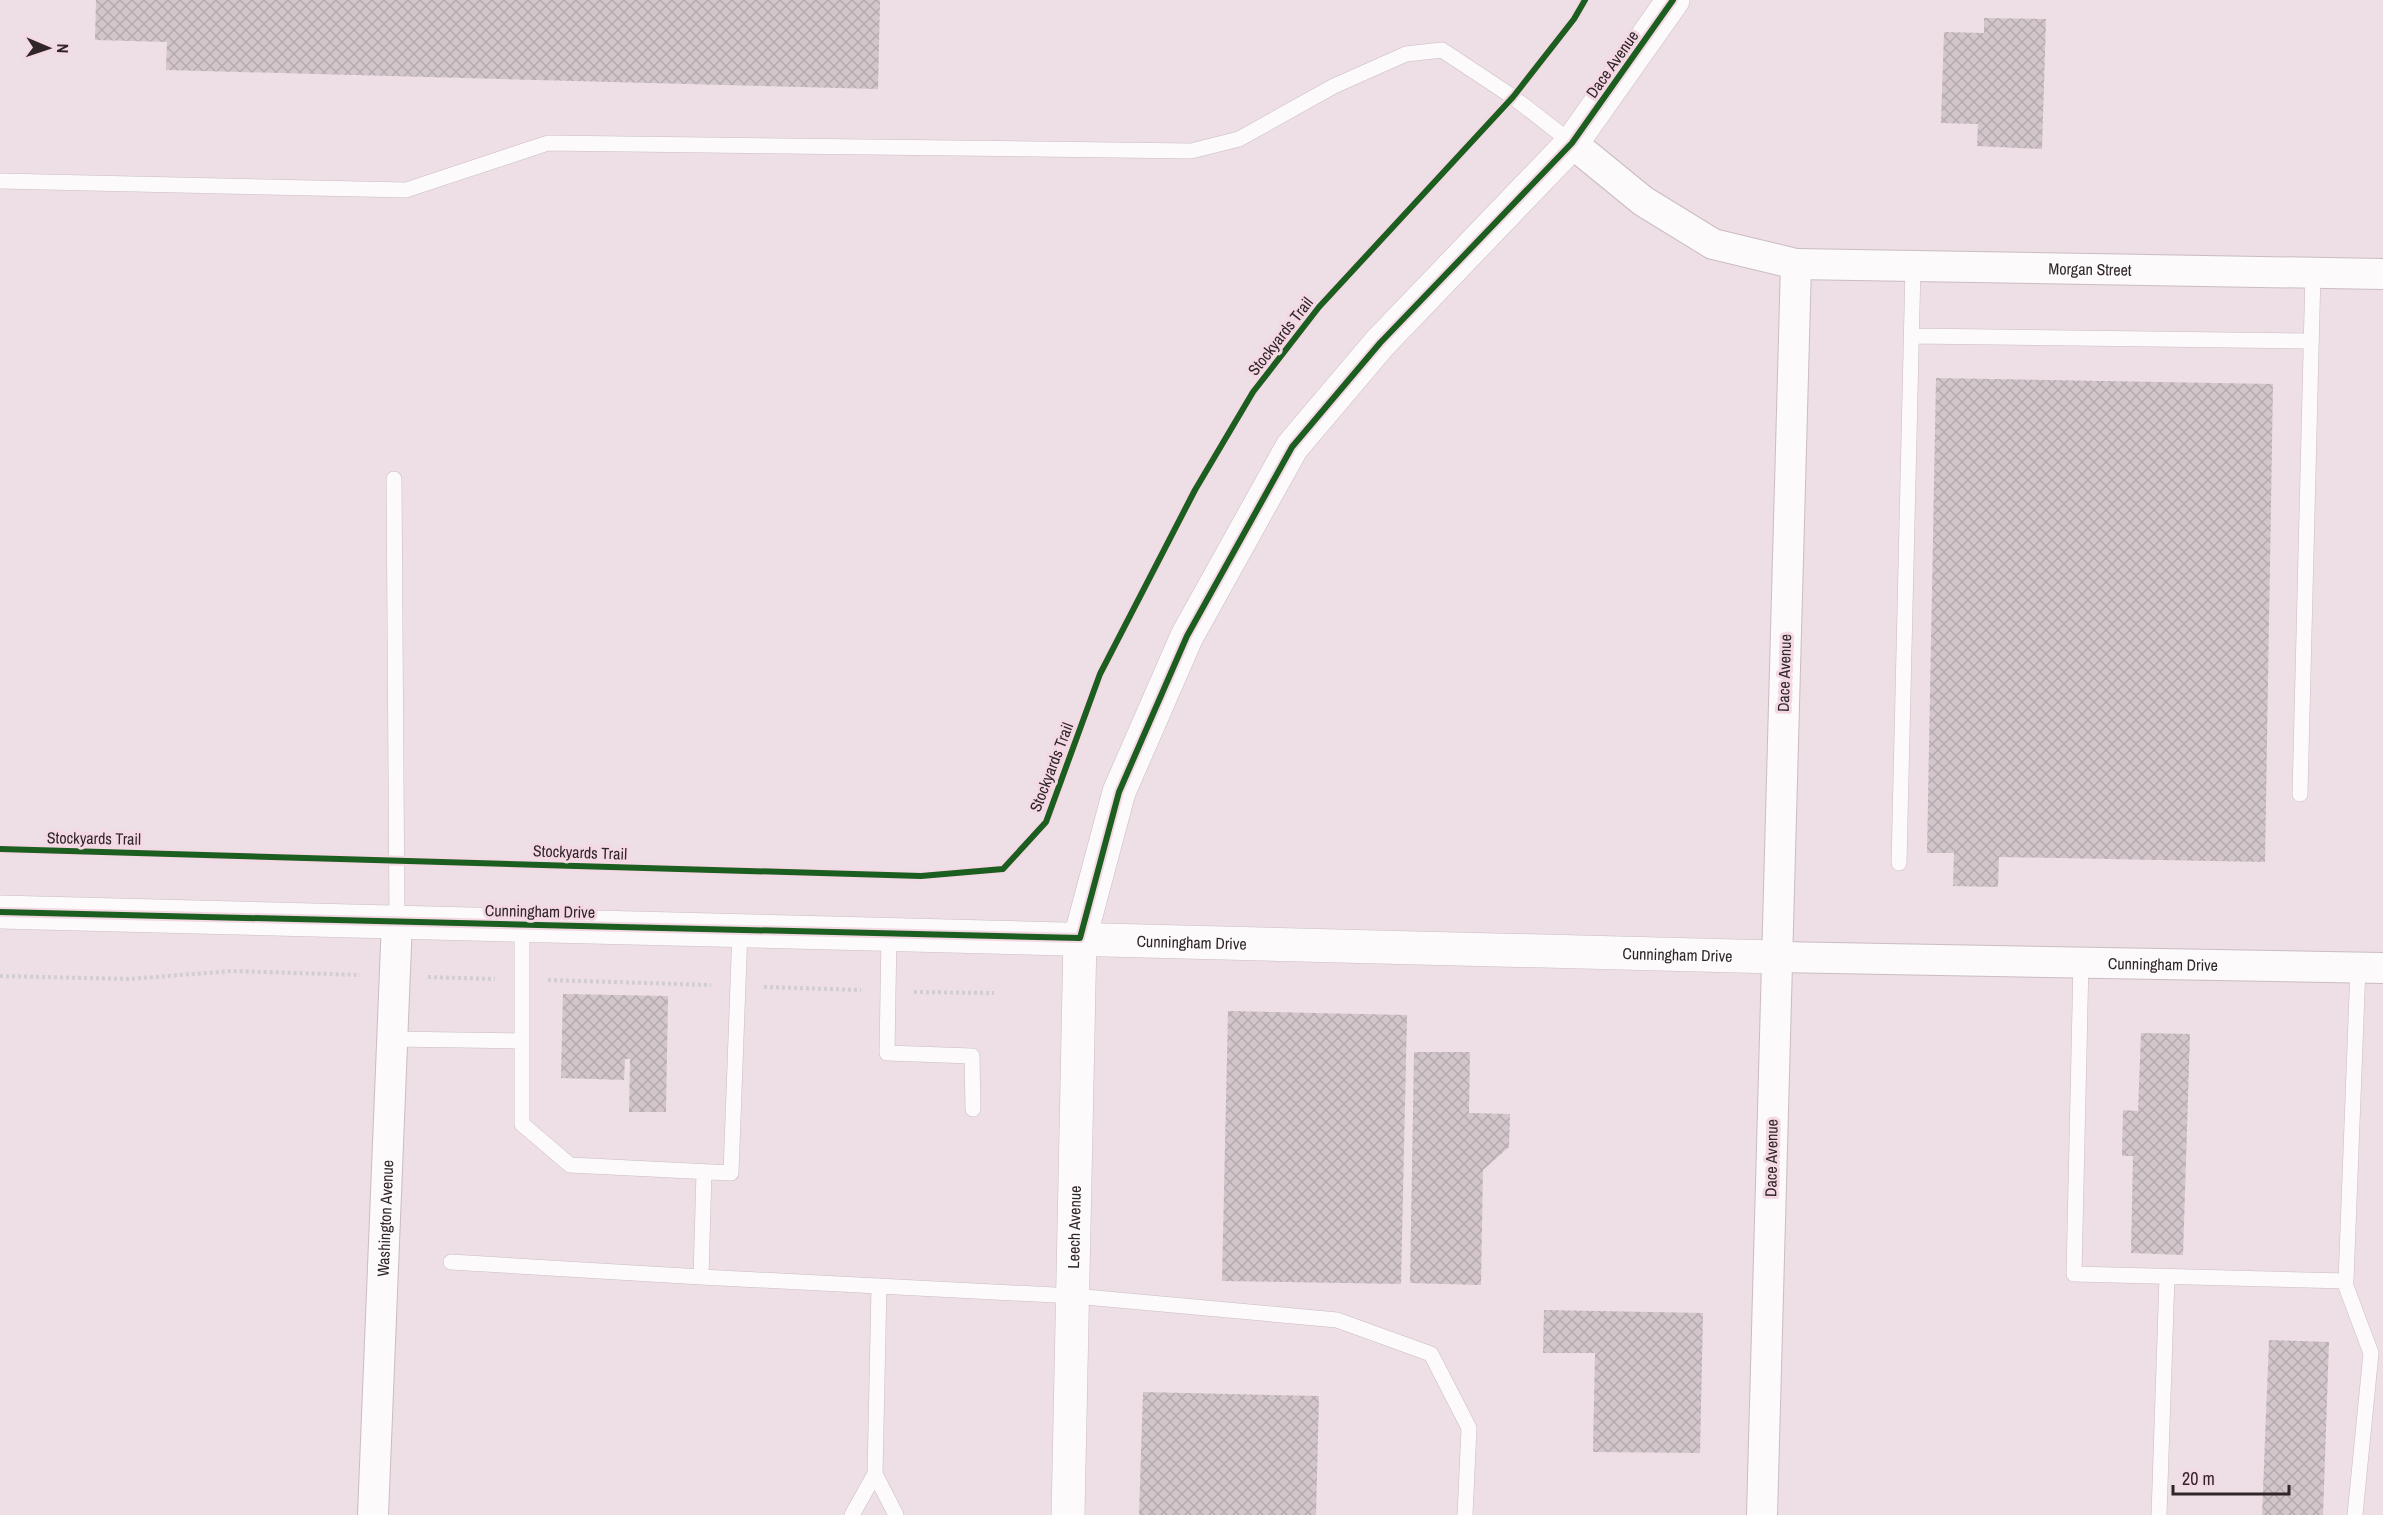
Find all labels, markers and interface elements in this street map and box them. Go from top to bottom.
north arrow [18,18,78,78]
street label: Dace Avenue [1581,26,1643,102]
text: N [52,43,74,54]
street label: Morgan Street [2048,257,2132,281]
street label: Stockyards Trail [1242,292,1318,380]
street label: Dace Avenue [1772,634,1796,712]
street label: Stockyards Trail [1024,719,1078,815]
street label: Stockyards Trail [47,826,141,850]
street label: Stockyards Trail [533,839,627,865]
street label: Cunningham Drive [485,899,595,923]
street label: Cunningham Drive [1136,930,1247,955]
street label: Cunningham Drive [1622,942,1733,967]
street label: Cunningham Drive [2108,952,2218,976]
street label: Dace Avenue [1759,1119,1783,1197]
street label: Washington Avenue [372,1159,398,1277]
street label: Leech Avenue [1062,1185,1086,1269]
scale bar [2173,1458,2288,1496]
text: 20 m [2182,1466,2215,1491]

